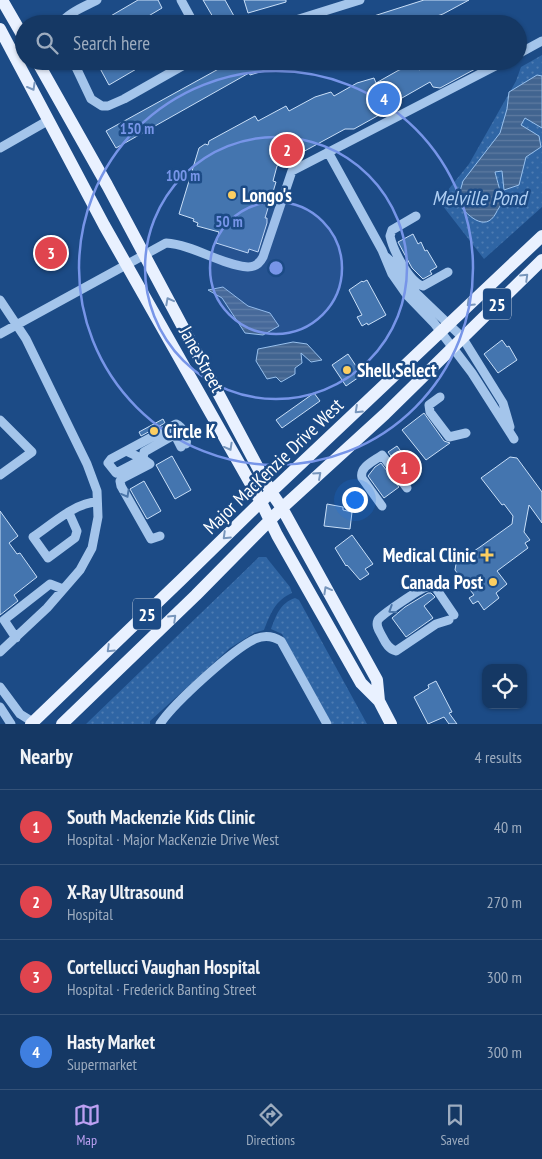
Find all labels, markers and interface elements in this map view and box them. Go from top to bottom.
search box [15,15,527,70]
icon: search [33,29,61,57]
text: Search here [73,31,150,55]
pin: 4 [368,80,400,118]
one-way arrow [26,82,36,91]
text: 150 m [120,119,154,138]
pin: 2 [271,131,303,169]
text: 100 m [166,166,200,185]
place label: Longo's [242,183,292,207]
water label: Melville Pond [432,185,528,211]
marker: Longo's [226,189,238,201]
text: 50 m [215,212,243,231]
pin: 3 [35,234,67,272]
centre of rings [267,259,285,277]
one-way arrow [519,274,528,283]
road number: 25 [483,288,511,320]
one-way arrow [165,297,175,306]
one-way arrow [467,297,476,306]
street label: Jane Street [174,321,230,397]
place label: Shell Select [357,358,437,382]
marker: Shell Select [341,364,353,376]
street label: Major MacKenzie Drive West [198,393,348,539]
one-way arrow [354,404,363,413]
place label: Circle K [164,419,216,443]
marker: Circle K [148,425,160,437]
one-way arrow [223,442,233,451]
pin: 1 [388,449,420,487]
one-way arrow [312,472,321,481]
your location [342,487,368,513]
one-way arrow [119,488,129,497]
one-way arrow [223,530,232,539]
place label: Medical Clinic [383,543,476,567]
marker: Medical Clinic [480,548,494,562]
place label: Canada Post [401,570,483,594]
marker: Canada Post [487,576,499,588]
one-way arrow [323,586,333,595]
road number: 25 [133,598,161,630]
one-way arrow [389,603,398,613]
one-way arrow [167,615,176,624]
one-way arrow [106,643,115,652]
map controls [482,664,527,709]
button: locate [482,664,527,709]
text: Nearby [20,743,73,770]
text: 4 results [475,747,522,767]
text: South Mackenzie Kids Clinic [67,805,255,829]
text: 1 [32,817,40,837]
text: 40 m [494,817,522,837]
text: Hospital · Major MacKenzie Drive West [67,829,279,849]
text: X-Ray Ultrasound [67,880,184,904]
text: 2 [32,892,40,912]
text: 270 m [487,892,522,912]
text: Hospital [67,904,113,924]
text: Cortellucci Vaughan Hospital [67,955,260,979]
text: 3 [32,967,40,987]
text: 300 m [487,967,522,987]
text: Hospital · Frederick Banting Street [67,979,256,999]
text: Hasty Market [67,1030,155,1054]
text: 4 [32,1042,40,1062]
text: 300 m [487,1042,522,1062]
text: Supermarket [67,1054,137,1074]
tab: Map [73,1101,101,1149]
tab: Directions [246,1101,295,1149]
tab: Saved [440,1101,469,1149]

